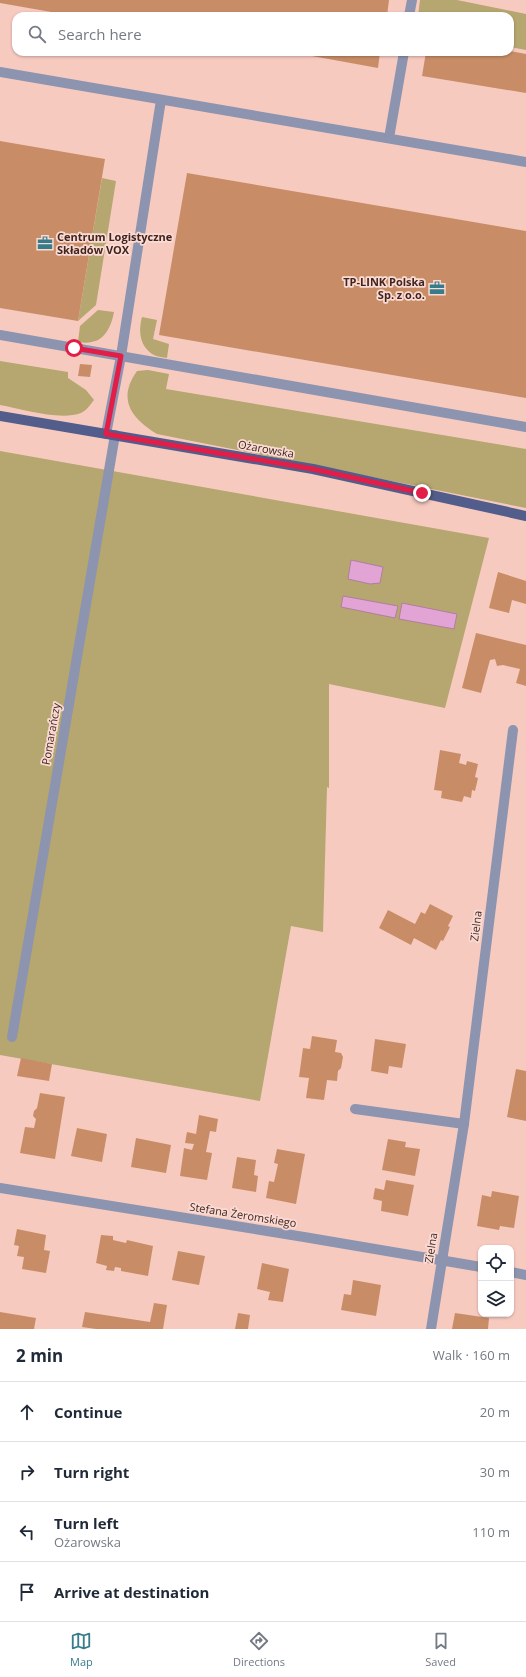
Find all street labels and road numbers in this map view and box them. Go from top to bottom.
street label: Ożarowska [237,436,295,461]
street label: Pomarańczy [38,701,63,766]
street label: Zielna [466,910,485,942]
street label: Stefana Żeromskiego [189,1199,298,1230]
street label: Zielna [421,1231,440,1264]

